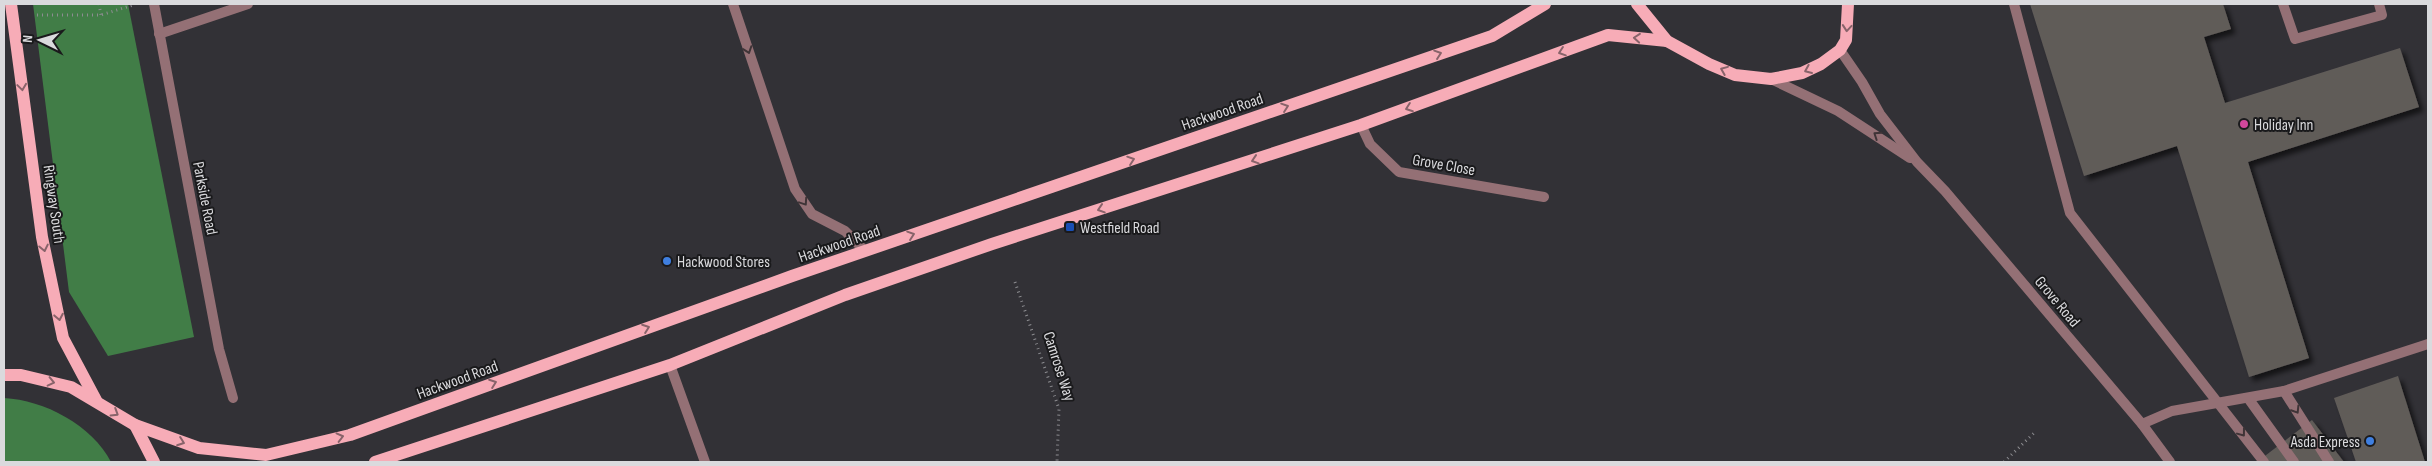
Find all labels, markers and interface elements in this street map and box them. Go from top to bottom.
north arrow [15,15,65,65]
one-way arrow [1842,24,1853,32]
one-way arrow [1633,33,1641,44]
text: N [19,34,36,43]
one-way arrow [742,45,752,54]
one-way arrow [1558,46,1567,56]
one-way arrow [1434,50,1442,60]
one-way arrow [1804,64,1813,74]
one-way arrow [1720,66,1728,76]
one-way arrow [16,83,27,91]
street label: Hackwood Road [1179,90,1266,135]
one-way arrow [1406,102,1414,112]
one-way arrow [1280,103,1288,113]
place label: Holiday Inn [2254,116,2313,135]
marker: Holiday Inn [2238,118,2250,130]
one-way arrow [1873,132,1882,141]
street label: Grove Close [1411,151,1477,180]
one-way arrow [1252,154,1260,164]
one-way arrow [1126,156,1135,166]
street label: Parkside Road [188,160,221,237]
street label: Ringway South [39,164,68,245]
one-way arrow [798,196,807,206]
one-way arrow [1097,204,1105,214]
place label: Westfield Road [1080,219,1160,238]
marker: Westfield Road [1064,221,1076,233]
street label: Hackwood Road [796,222,883,267]
one-way arrow [906,231,915,241]
one-way arrow [39,243,49,252]
place label: Hackwood Stores [677,253,770,272]
marker: Hackwood Stores [661,255,673,267]
street label: Grove Road [2030,273,2084,331]
one-way arrow [53,313,63,322]
one-way arrow [641,324,650,334]
street label: Camrose Way [1038,329,1079,404]
street label: Hackwood Road [414,357,501,404]
one-way arrow [47,376,56,387]
one-way arrow [488,379,497,389]
one-way arrow [2290,404,2299,414]
one-way arrow [110,406,119,416]
one-way arrow [2236,427,2245,437]
one-way arrow [335,432,344,443]
place label: Asda Express [2290,433,2360,452]
marker: Asda Express [2364,435,2376,447]
one-way arrow [176,436,185,446]

